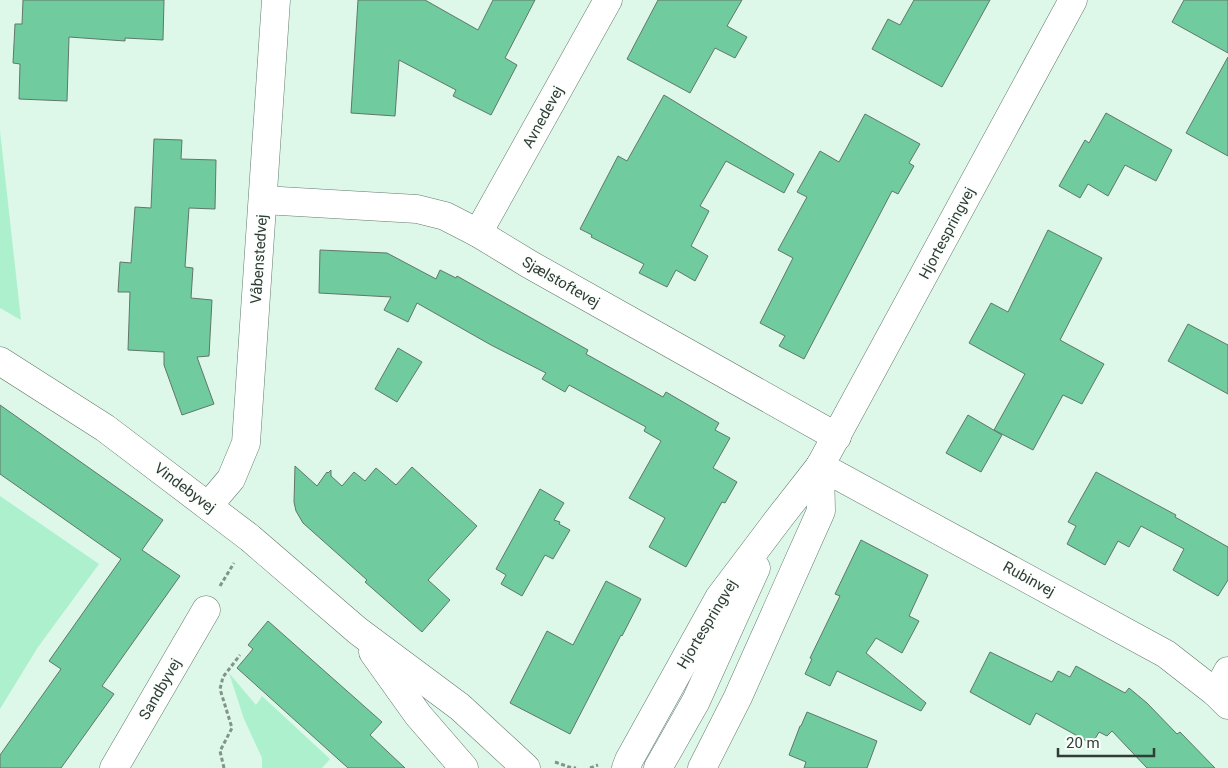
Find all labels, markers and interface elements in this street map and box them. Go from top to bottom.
street label: Avnedevej [519,83,567,151]
street label: Hjortespringvej [915,184,979,282]
street label: Våbenstedvej [247,214,271,304]
street label: Sjælstoftevej [519,253,603,311]
street label: Vindebyvej [151,459,219,517]
street label: Rubinvej [1000,557,1058,601]
street label: Hjortespringvej [673,576,741,672]
street label: Sandbyvej [135,655,185,723]
scale bar [1058,726,1154,758]
text: 20 m [1066,734,1100,752]

